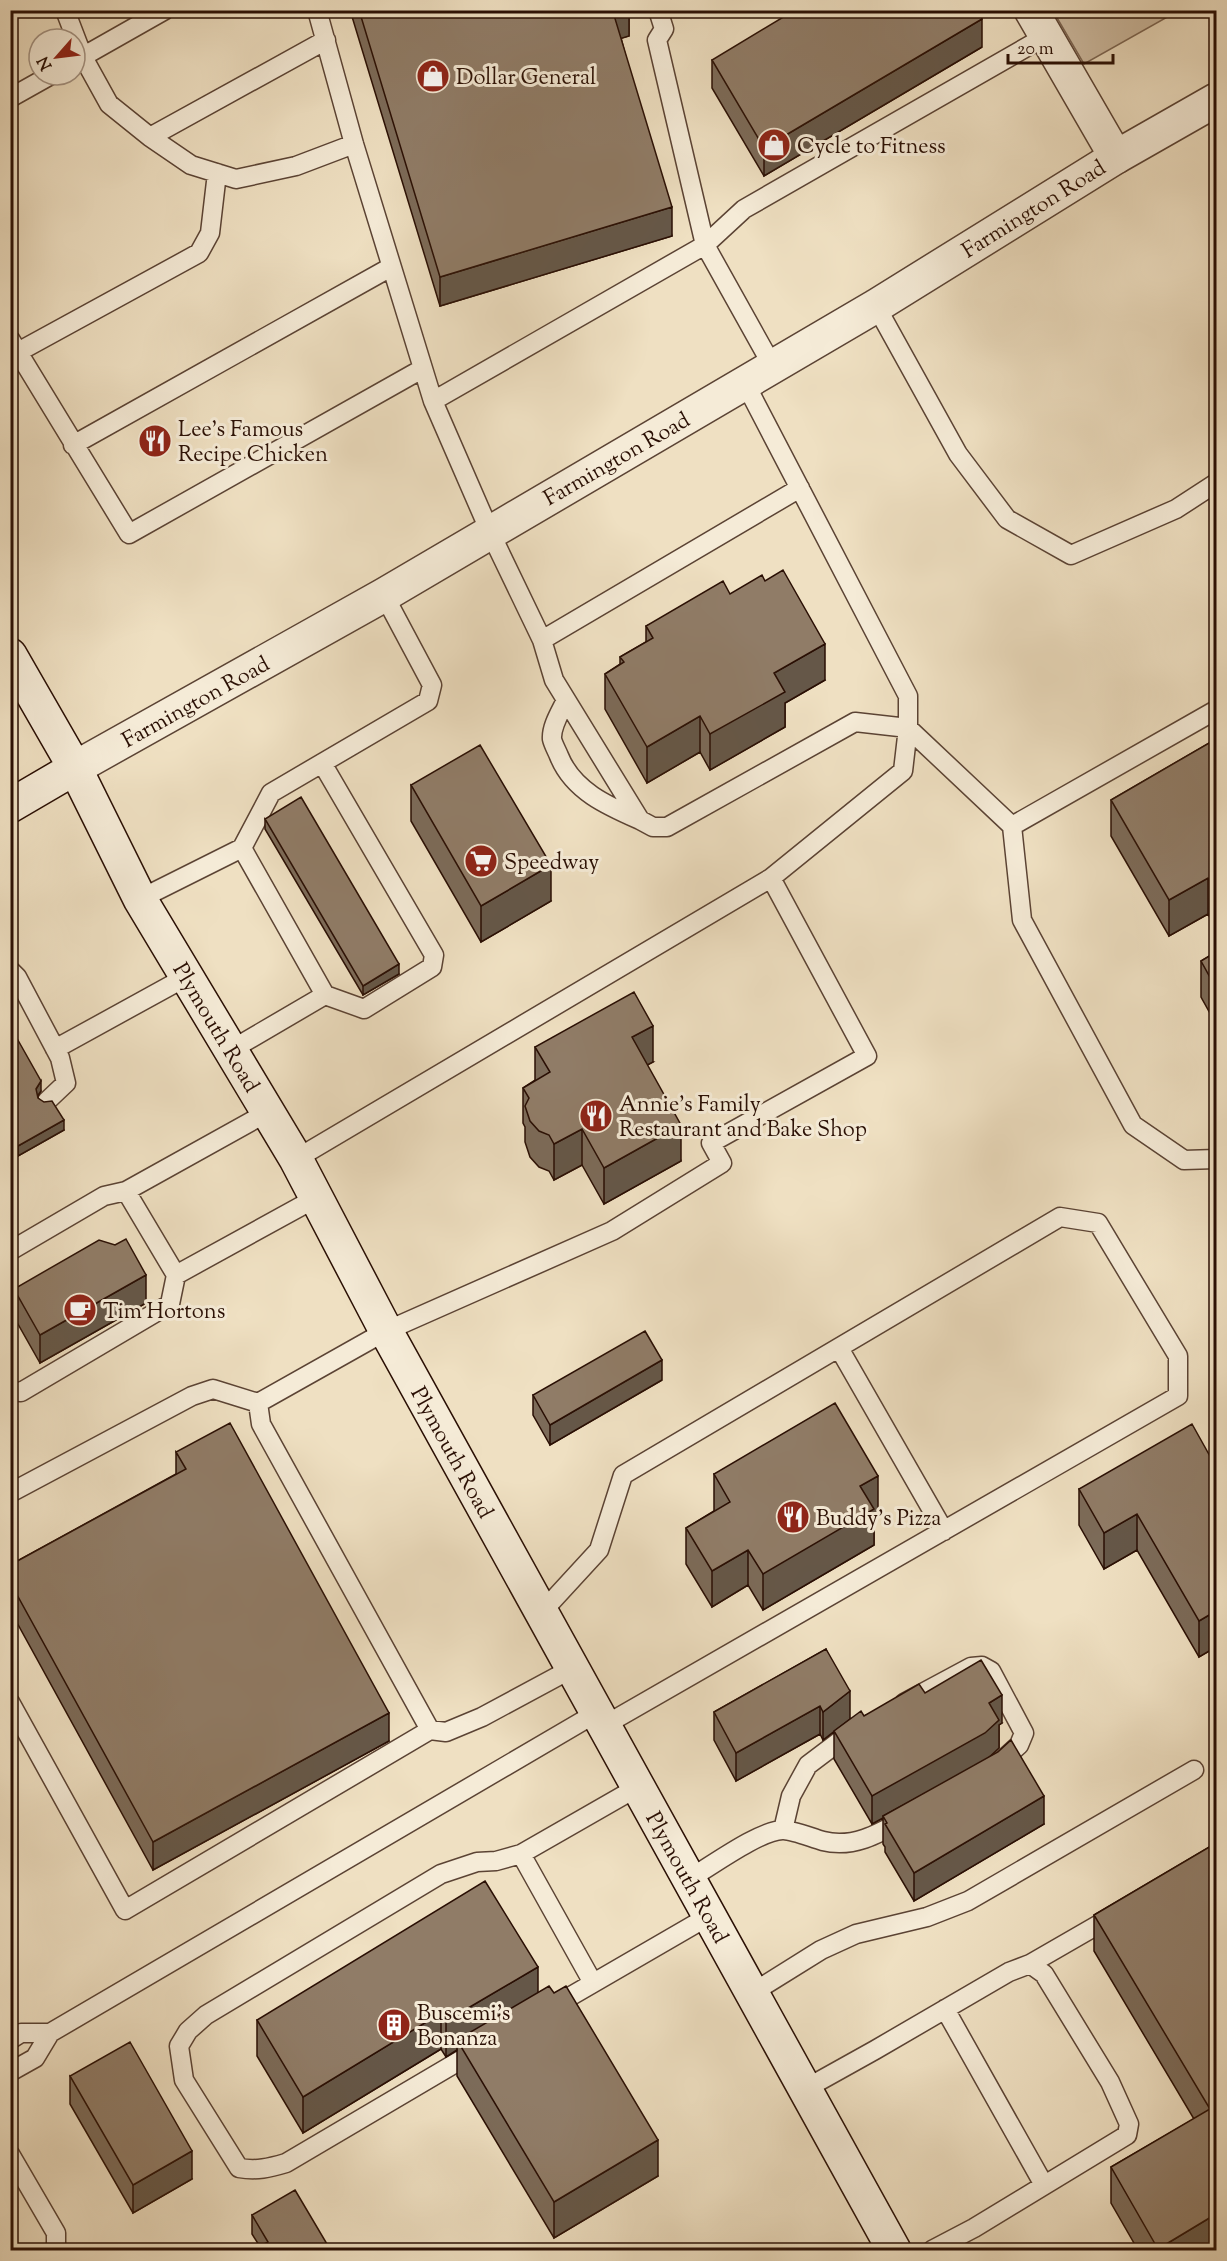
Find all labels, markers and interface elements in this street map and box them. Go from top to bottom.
north arrow [27,27,87,87]
scale bar [1008,27,1113,65]
text: 20 m [1017,37,1054,63]
text: N [33,52,59,74]
shop icon: Dollar General [415,58,451,94]
place label: Dollar General [456,63,596,95]
shop icon: Cycle to Fitness [756,127,792,163]
place label: Cycle to Fitness [797,132,946,164]
street label: Farmington Road [956,153,1113,268]
street label: Farmington Road [538,406,697,516]
place label: Lee's Famous Recipe Chicken [178,415,328,472]
restaurant icon: Lee's Famous Recipe Chicken [137,423,173,459]
street label: Farmington Road [117,650,276,758]
supermarket icon: Speedway [463,843,499,879]
place label: Speedway [504,848,599,880]
street label: Plymouth Road [163,957,266,1100]
place label: Annie’s Family Restaurant and Bake Shop [619,1090,867,1147]
restaurant icon: Annie’s Family Restaurant and Bake Shop [578,1098,614,1134]
cafe icon: Tim Hortons [62,1292,98,1328]
place label: Tim Hortons [103,1297,225,1329]
street label: Plymouth Road [401,1382,500,1525]
restaurant icon: Buddy's Pizza [775,1499,811,1535]
place label: Buddy's Pizza [816,1504,942,1536]
street label: Plymouth Road [636,1807,735,1950]
place label: Buscemi's Bonanza [417,1999,511,2056]
building icon: Buscemi's Bonanza [376,2007,412,2043]

